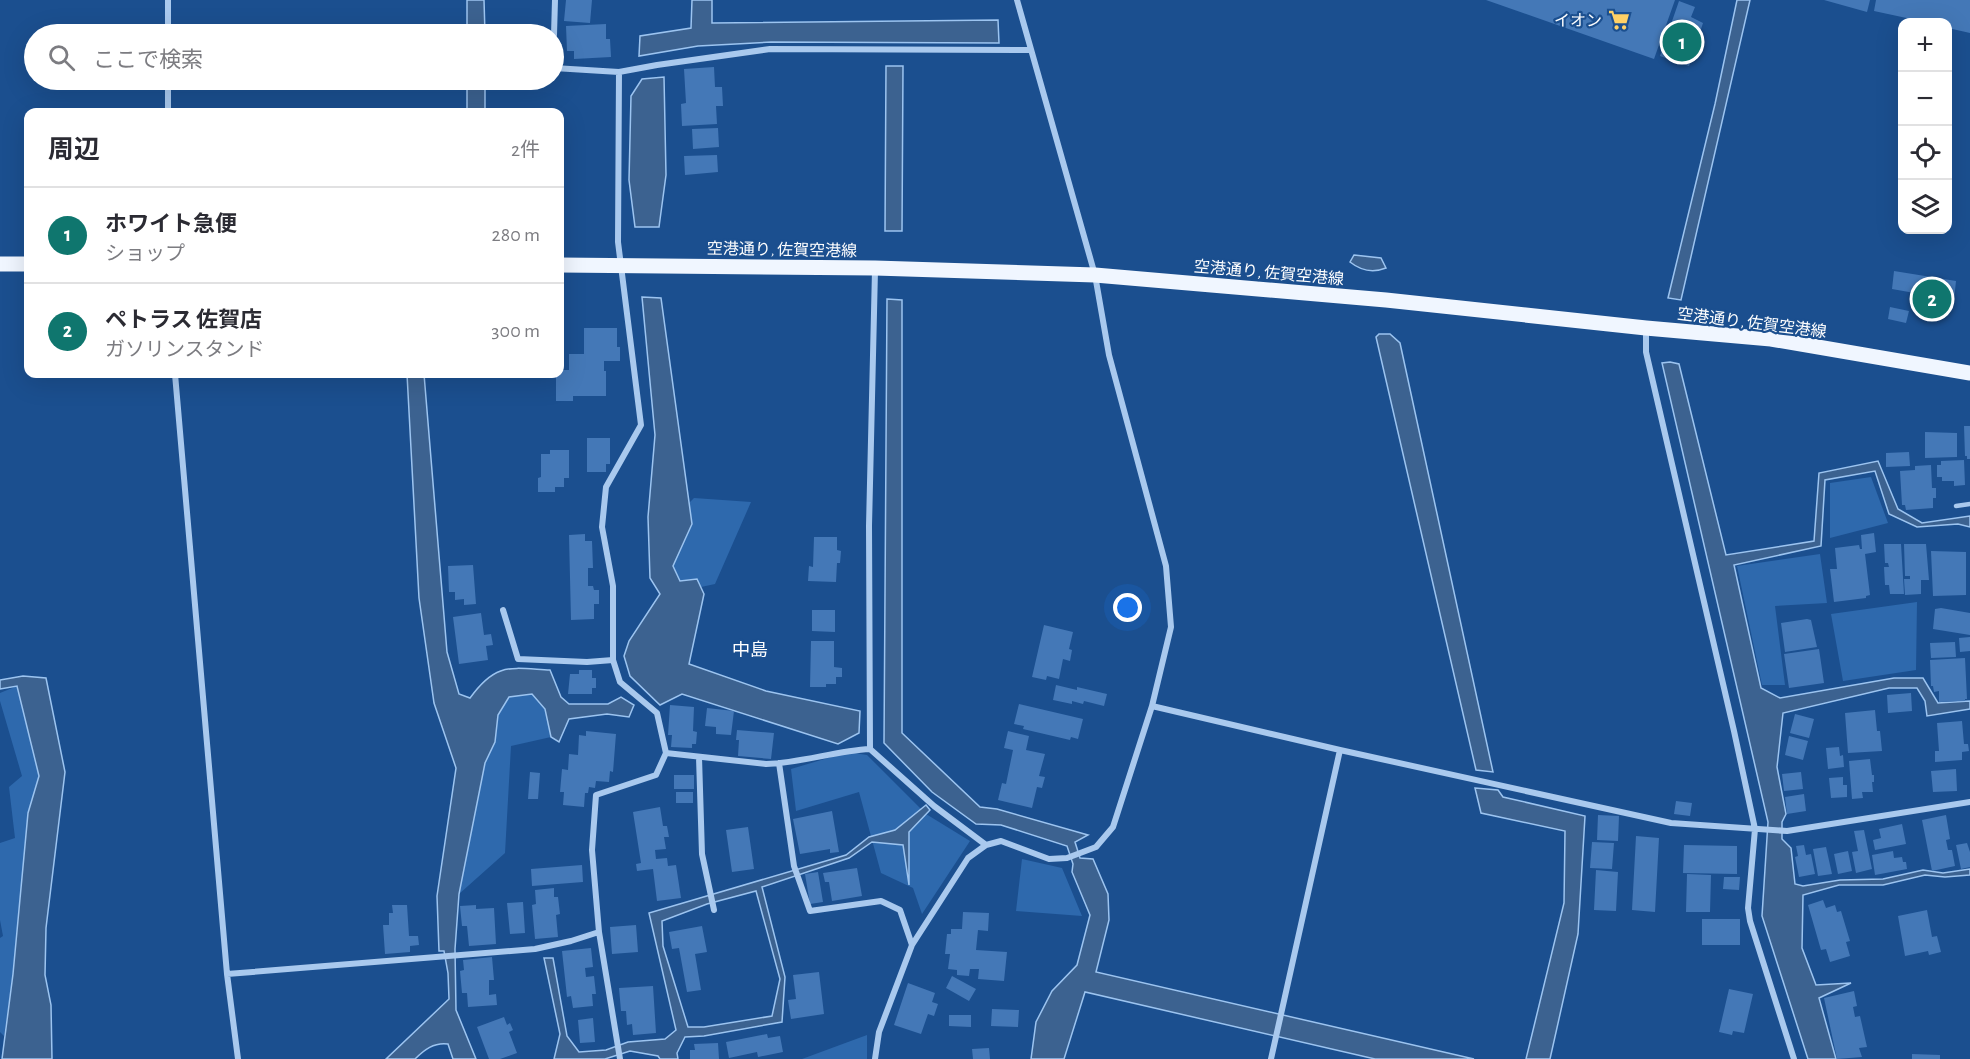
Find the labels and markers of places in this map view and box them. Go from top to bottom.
supermarket icon: イオン [1607,8,1631,32]
place label: イオン [1554,13,1602,29]
pin: 1 [1662,20,1702,64]
pin: 2 [1912,276,1952,322]

